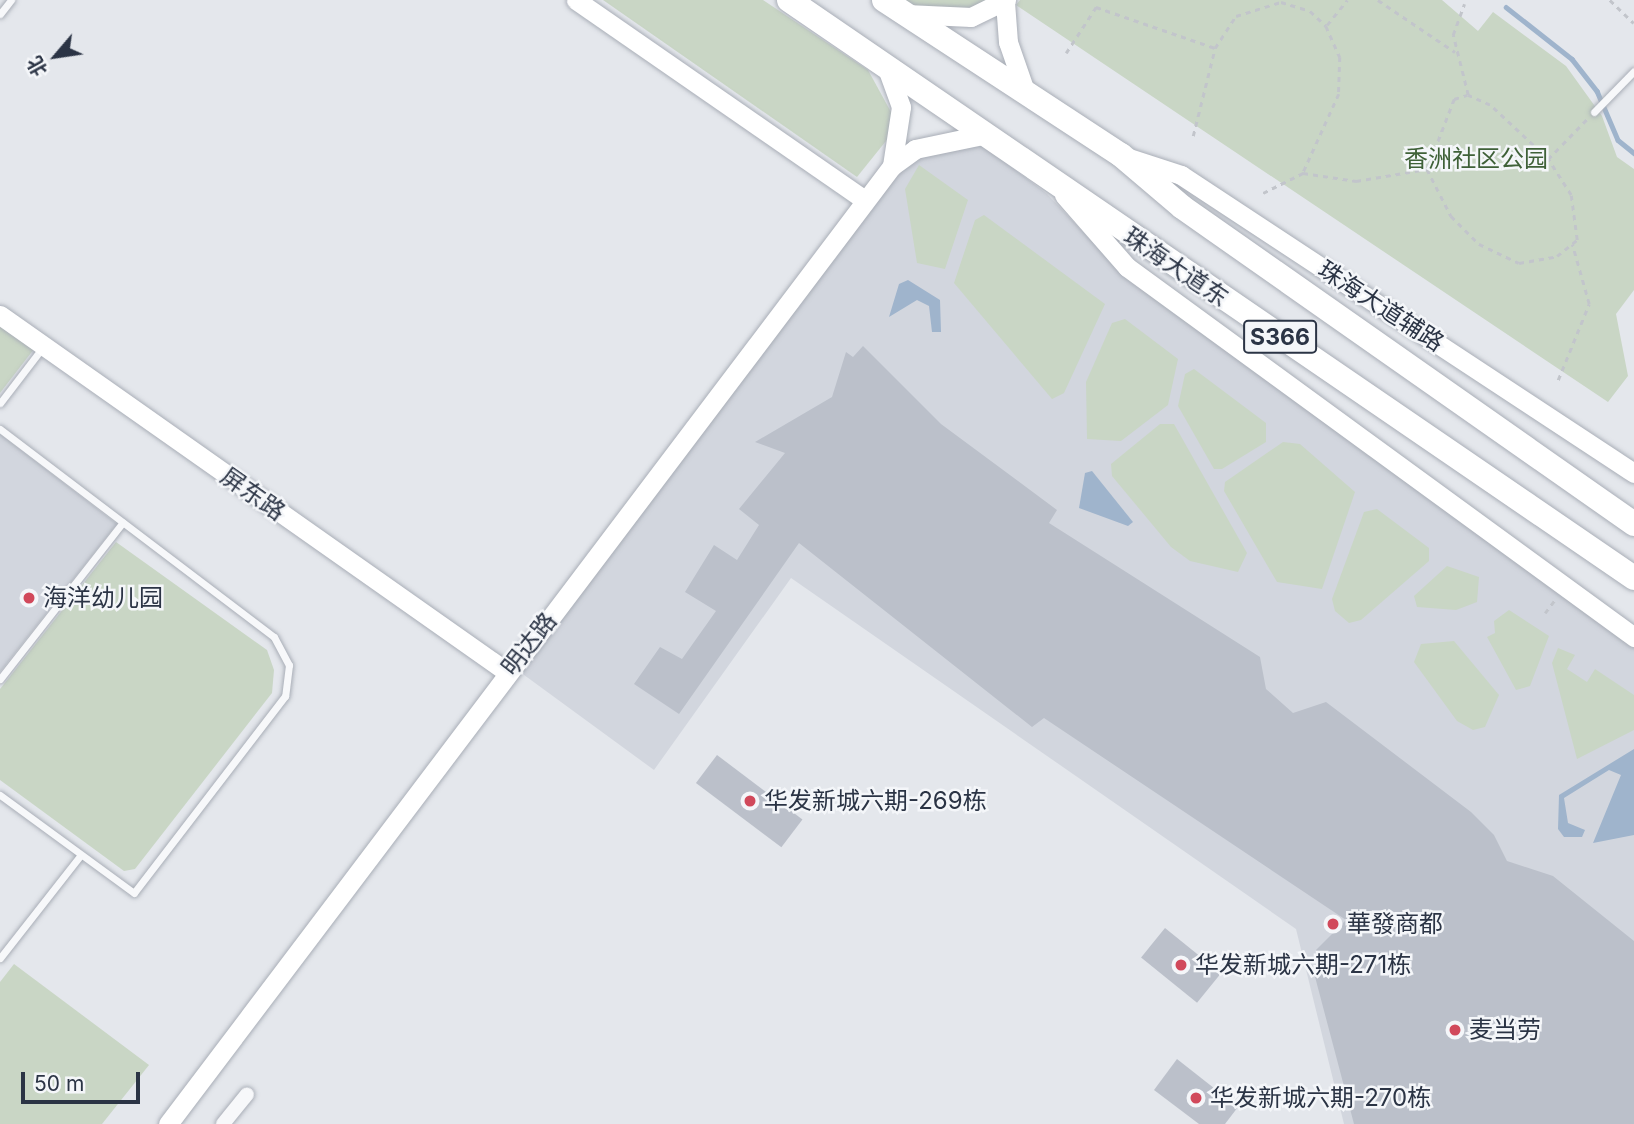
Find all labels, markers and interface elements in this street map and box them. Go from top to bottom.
north arrow [21,21,91,91]
text: 北 [23,53,52,80]
park label: 香洲社区公园 [1404,145,1548,173]
street label: 珠海大道东 [1118,222,1234,312]
street label: 珠海大道辅路 [1313,255,1449,357]
road number: S366 [1242,318,1318,356]
street label: 屏东路 [215,462,291,526]
place label: 海洋幼儿园 [43,584,163,612]
marker: 海洋幼儿园 [21,590,37,606]
street label: 明达路 [495,607,563,681]
place label: 华发新城六期-269栋 [764,787,987,815]
marker: 华发新城六期-269栋 [742,793,758,809]
place label: 華發商都 [1347,910,1443,938]
marker: 華發商都 [1325,916,1341,932]
place label: 华发新城六期-271栋 [1195,951,1411,979]
marker: 华发新城六期-271栋 [1173,957,1189,973]
place label: 麦当劳 [1469,1016,1541,1044]
marker: 麦当劳 [1447,1022,1463,1038]
scale bar [24,1058,144,1102]
text: 50 m [34,1071,84,1096]
place label: 华发新城六期-270栋 [1210,1084,1431,1112]
marker: 华发新城六期-270栋 [1188,1090,1204,1106]

